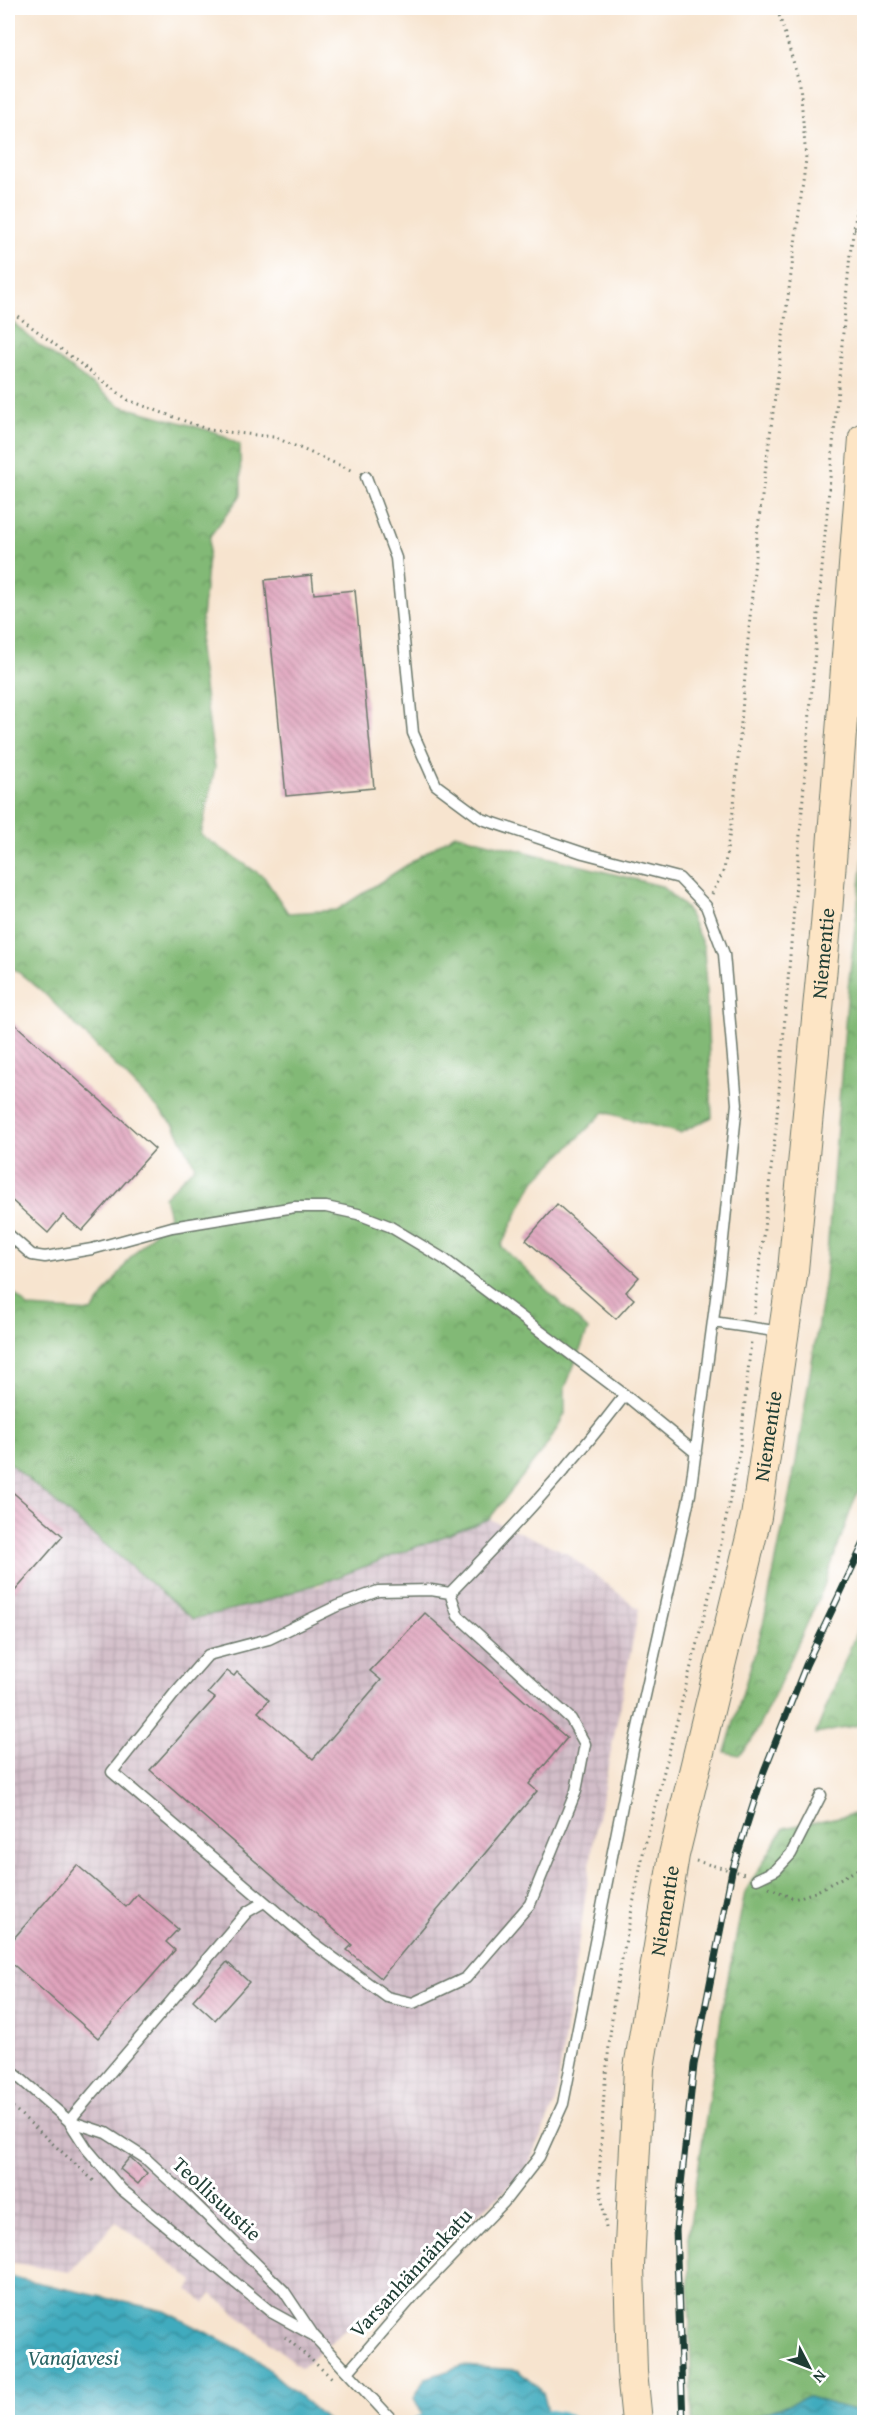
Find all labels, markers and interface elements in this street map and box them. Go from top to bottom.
street label: Niementie [803,906,842,1000]
street label: Niementie [746,1388,790,1484]
street label: Niementie [642,1863,687,1958]
street label: Teollisuustie [166,2149,269,2248]
street label: Varsanhännänkatu [342,2200,480,2344]
north arrow [779,2337,839,2397]
water label: Vanajavesi [27,2341,119,2373]
text: N [807,2365,833,2389]

